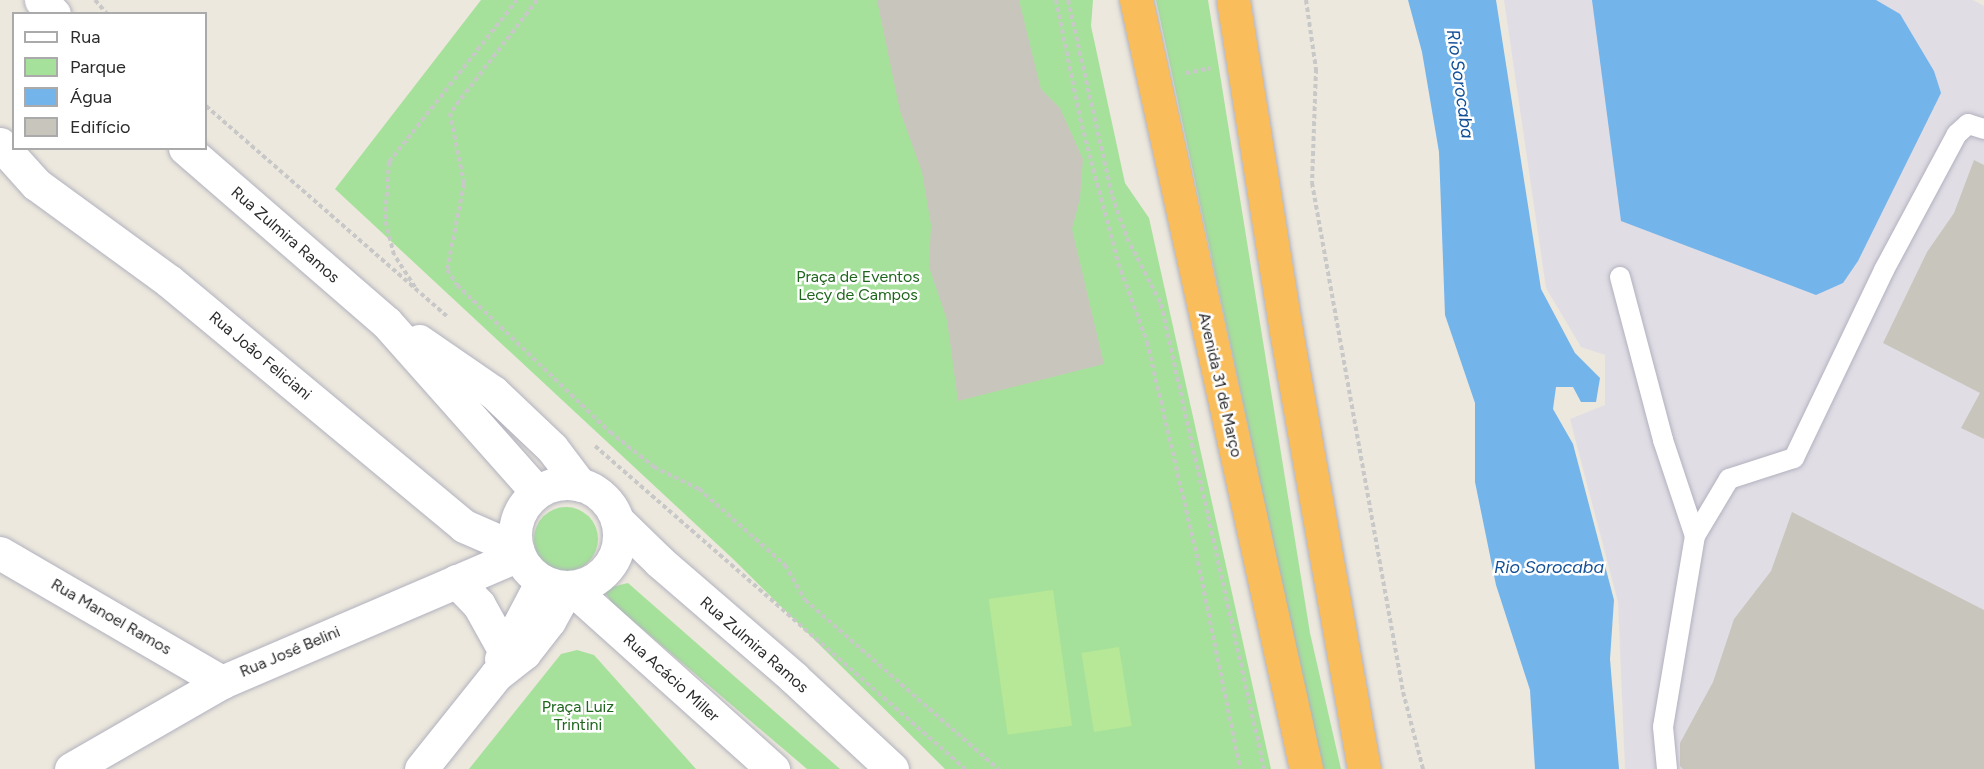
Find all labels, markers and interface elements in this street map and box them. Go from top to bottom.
legend [12,12,207,150]
text: Rua [70,26,101,48]
water label: Rio Sorocaba [1442,28,1478,140]
text: Parque [70,56,126,78]
text: Água [70,86,112,108]
text: Edifício [70,116,131,138]
street label: Rua Zulmira Ramos [227,183,343,287]
park label: Praça de Eventos Lecy de Campos [796,267,920,305]
street label: Rua João Feliciani [205,308,315,404]
street label: Avenida 31 de Março [1194,311,1246,459]
water label: Rio Sorocaba [1494,556,1604,578]
street label: Rua Manoel Ramos [47,575,175,659]
street label: Rua Zulmira Ramos [696,593,812,697]
street label: Rua José Belini [237,622,343,682]
street label: Rua Acácio Miller [619,630,723,726]
park label: Praça Luiz Trintini [542,697,614,735]

